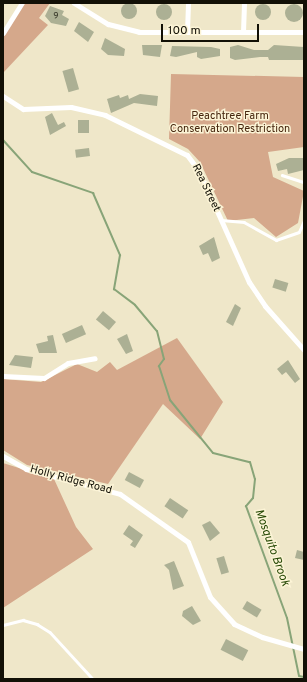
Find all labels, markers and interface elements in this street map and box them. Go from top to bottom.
house number: 9 [53,12,59,22]
scale bar [163,16,261,42]
text: 100 m [168,23,201,39]
park label: Peachtree Farm Conservation Restriction [170,110,290,136]
street label: Rea Street [189,162,223,214]
street label: Holly Ridge Road [29,463,113,497]
water label: Mosquito Brook [250,508,292,588]

